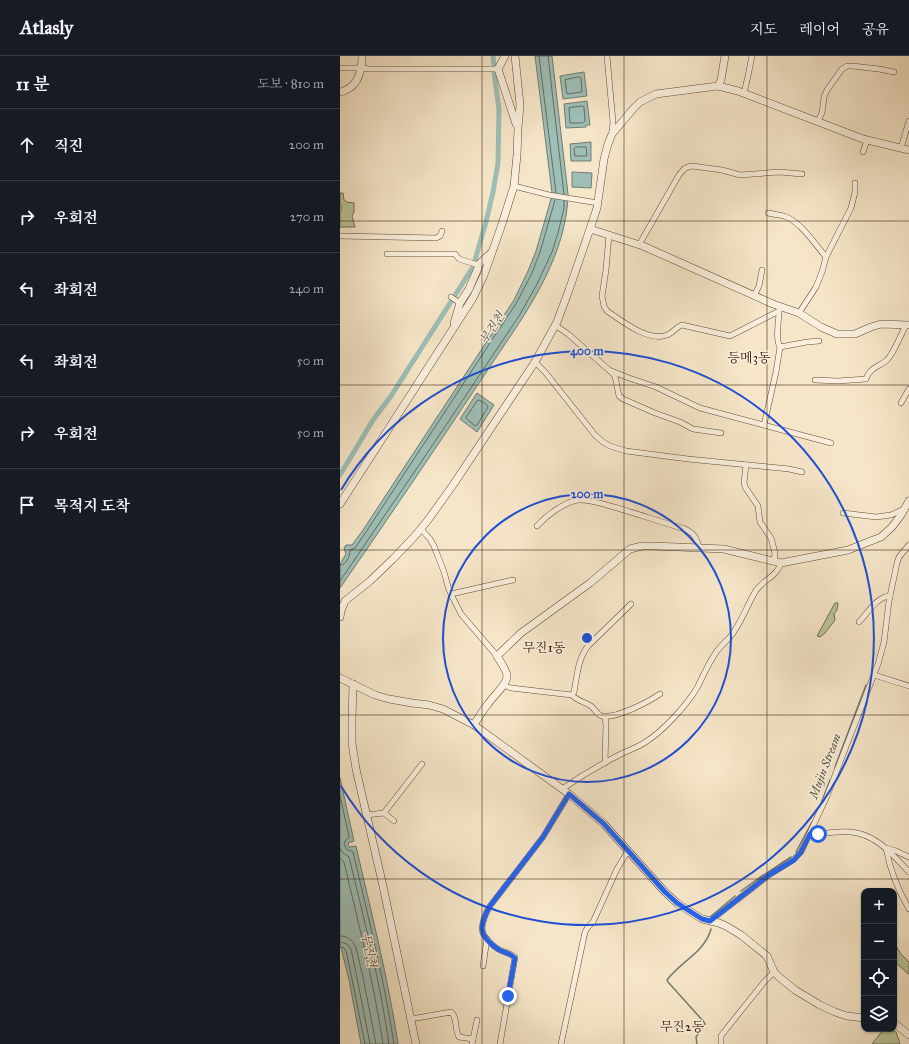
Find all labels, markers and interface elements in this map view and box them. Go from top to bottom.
text: Atlasly [20,16,73,39]
text: 지도 [750,21,777,38]
text: 레이어 [799,21,840,38]
text: 공유 [862,21,889,38]
text: 11 분 [16,74,50,95]
text: 도보 · 810 m [257,76,324,92]
icon: ahead [16,134,38,156]
text: 직진 [54,137,83,155]
text: 200 m [289,137,324,153]
icon: right [16,206,38,228]
text: 우회전 [54,209,97,227]
text: 270 m [290,209,324,225]
icon: left [16,278,38,300]
text: 좌회전 [54,281,97,299]
text: 240 m [289,281,324,297]
water label: 무진천 [477,308,508,346]
text: 400 m [570,344,605,359]
icon: left [16,350,38,372]
district label: 등메3동 [728,350,771,366]
text: 좌회전 [54,353,97,371]
text: 50 m [297,353,324,369]
icon: right [16,422,38,444]
text: 우회전 [54,425,97,443]
text: 50 m [297,425,324,441]
text: 200 m [571,487,604,501]
icon: arrive [16,494,38,516]
text: 목적지 도착 [54,497,130,515]
centre of rings [580,631,594,645]
district label: 무진1동 [523,640,566,656]
water label: Mujin Stream [806,731,845,802]
route start [809,825,827,843]
map controls [861,888,897,1032]
button: + [861,888,897,924]
button: − [861,924,897,960]
water label: 무진천 [359,932,380,970]
button: locate [861,960,897,996]
route end [499,987,517,1005]
button: layers [861,996,897,1032]
district label: 무진2동 [660,1019,704,1035]

